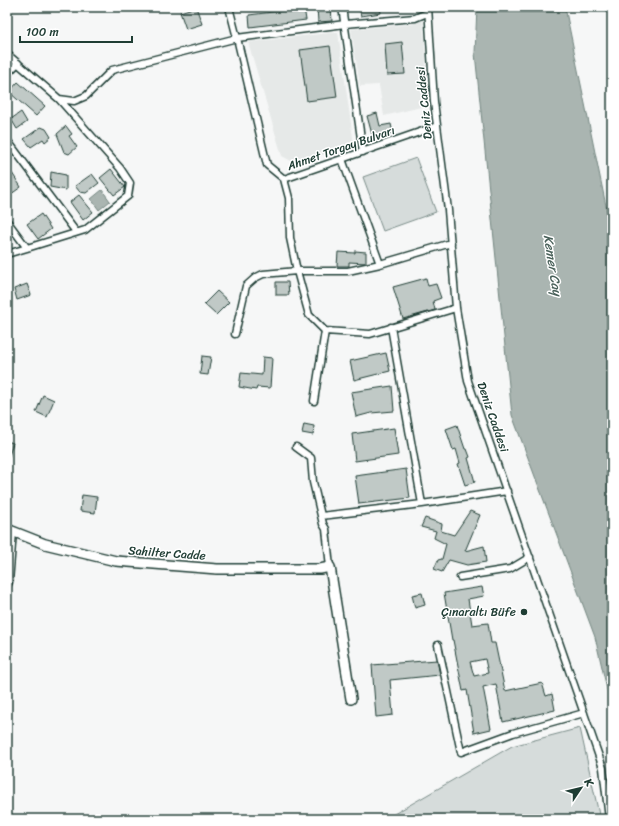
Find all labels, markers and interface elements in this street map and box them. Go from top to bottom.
scale bar [20,18,132,44]
text: 100 m [26,21,59,43]
street label: Deniz Caddesi [409,65,439,141]
street label: Ahmet Torgay Bulvarı [283,119,398,177]
water label: Kemer Cay [537,233,570,299]
street label: Deniz Caddesi [471,379,516,456]
street label: Sahilter Cadde [128,539,206,567]
place label: Çınaraltı Büfe [441,601,516,623]
marker: Çınaraltı Büfe [519,607,529,617]
north arrow [561,768,601,808]
text: K [579,774,599,792]

